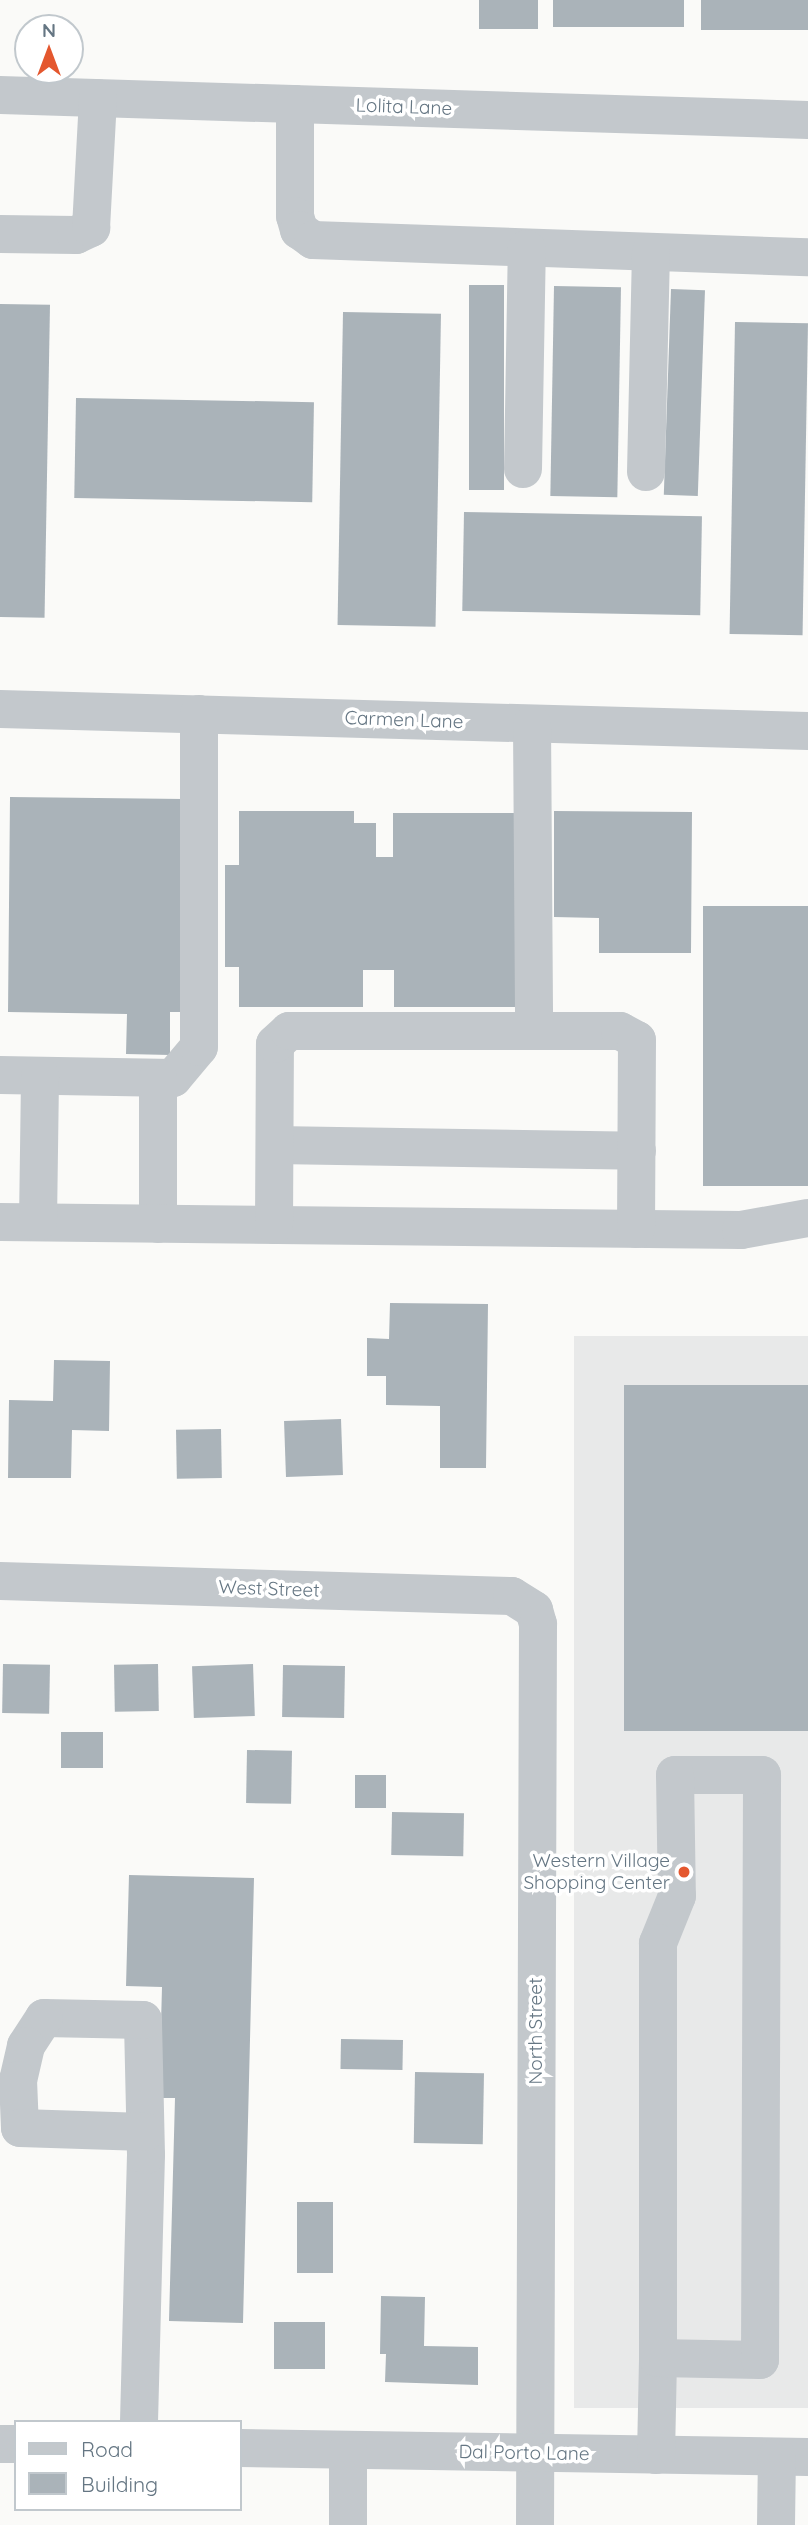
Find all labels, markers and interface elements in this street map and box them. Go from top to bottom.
north arrow [14,14,84,84]
text: N [42,18,56,42]
street label: Lolita Lane [355,94,453,120]
street label: Carmen Lane [344,707,464,733]
street label: West Street [218,1576,320,1602]
place label: Western Village Shopping Center [523,1850,670,1894]
marker: Western Village Shopping Center [676,1864,692,1880]
street label: North Street [525,1978,547,2084]
legend [14,2420,242,2511]
text: Road [81,2436,133,2462]
street label: Dal Porto Lane [458,2440,590,2466]
text: Building [81,2471,158,2497]

